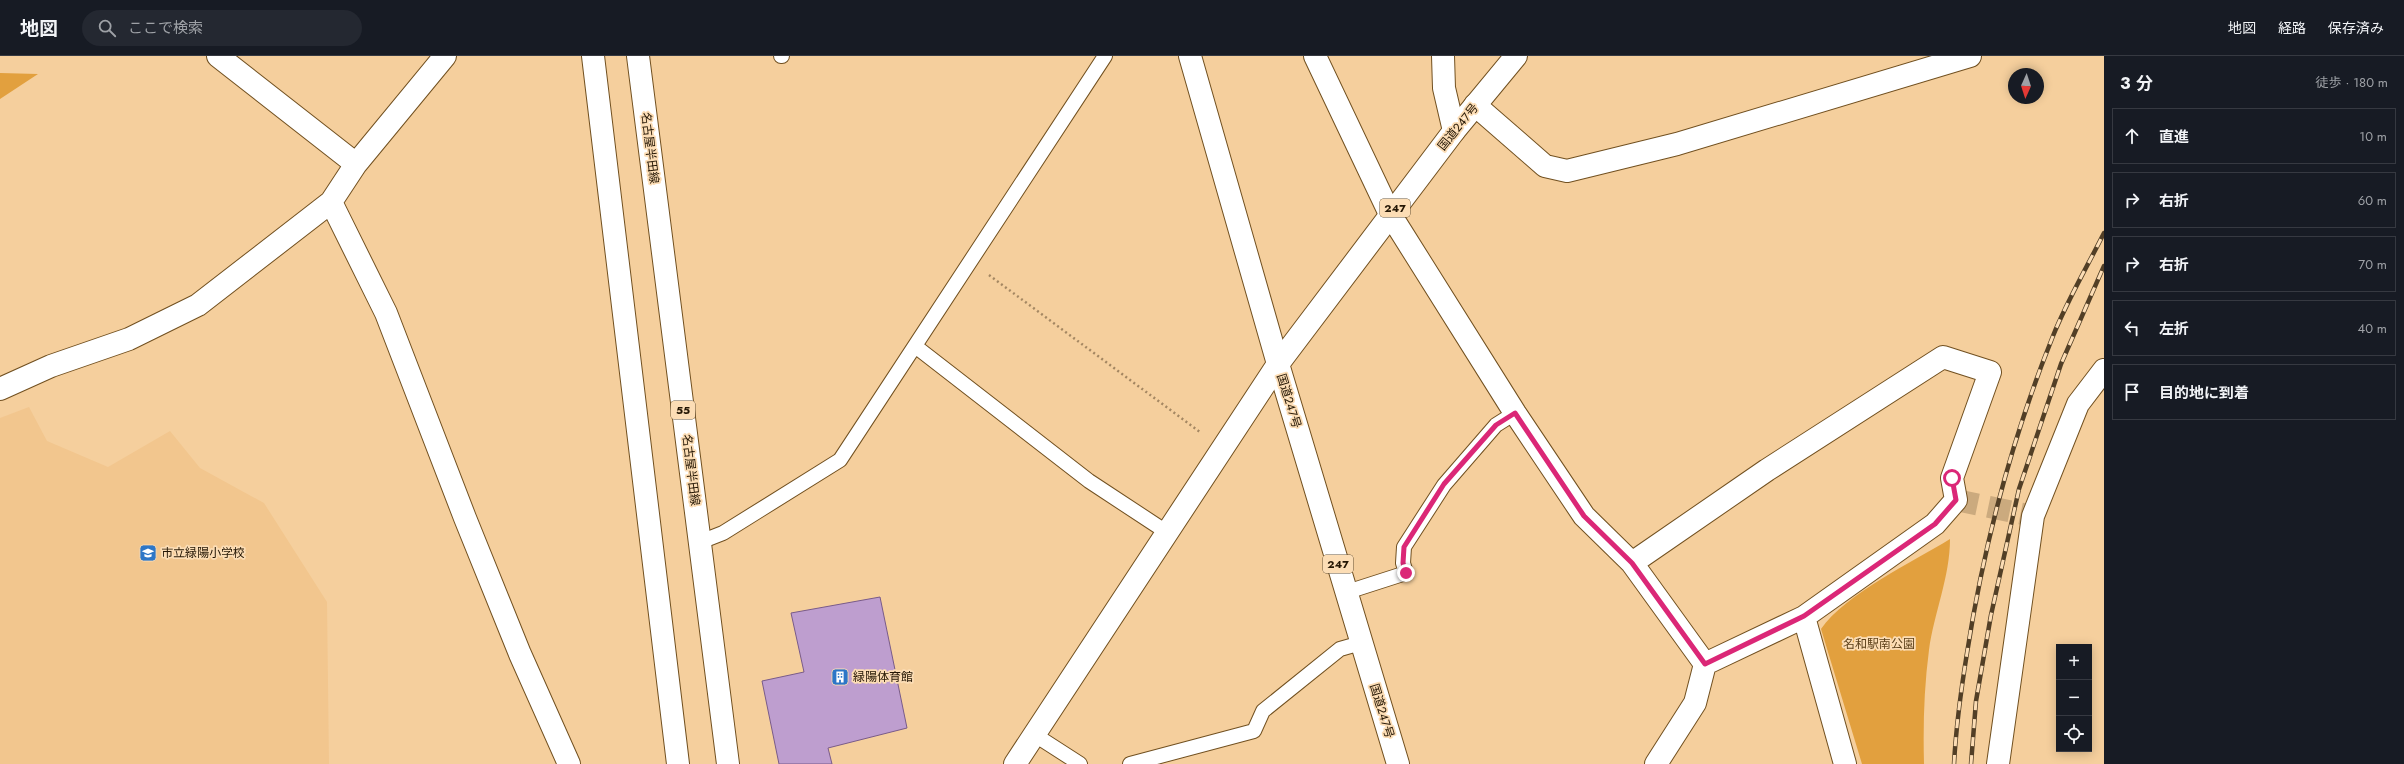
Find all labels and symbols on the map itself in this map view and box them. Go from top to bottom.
north arrow [2008,68,2044,104]
street label: 国道247号 [1433,100,1483,154]
street label: 名古屋半田線 [637,111,663,185]
road number: 247 [1380,199,1410,217]
street label: 国道247号 [1272,372,1306,430]
road number: 55 [671,401,695,419]
street label: 名古屋半田線 [678,433,704,507]
route start [1943,469,1961,487]
school or university icon: 市立緑陽小学校 [138,543,158,563]
place label: 市立緑陽小学校 [161,544,245,562]
road number: 247 [1323,555,1353,573]
route end [1397,564,1415,582]
park label: 名和駅南公園 [1843,635,1915,653]
building icon: 緑陽体育館 [830,667,850,687]
place label: 緑陽体育館 [853,668,913,686]
street label: 国道247号 [1365,682,1399,740]

